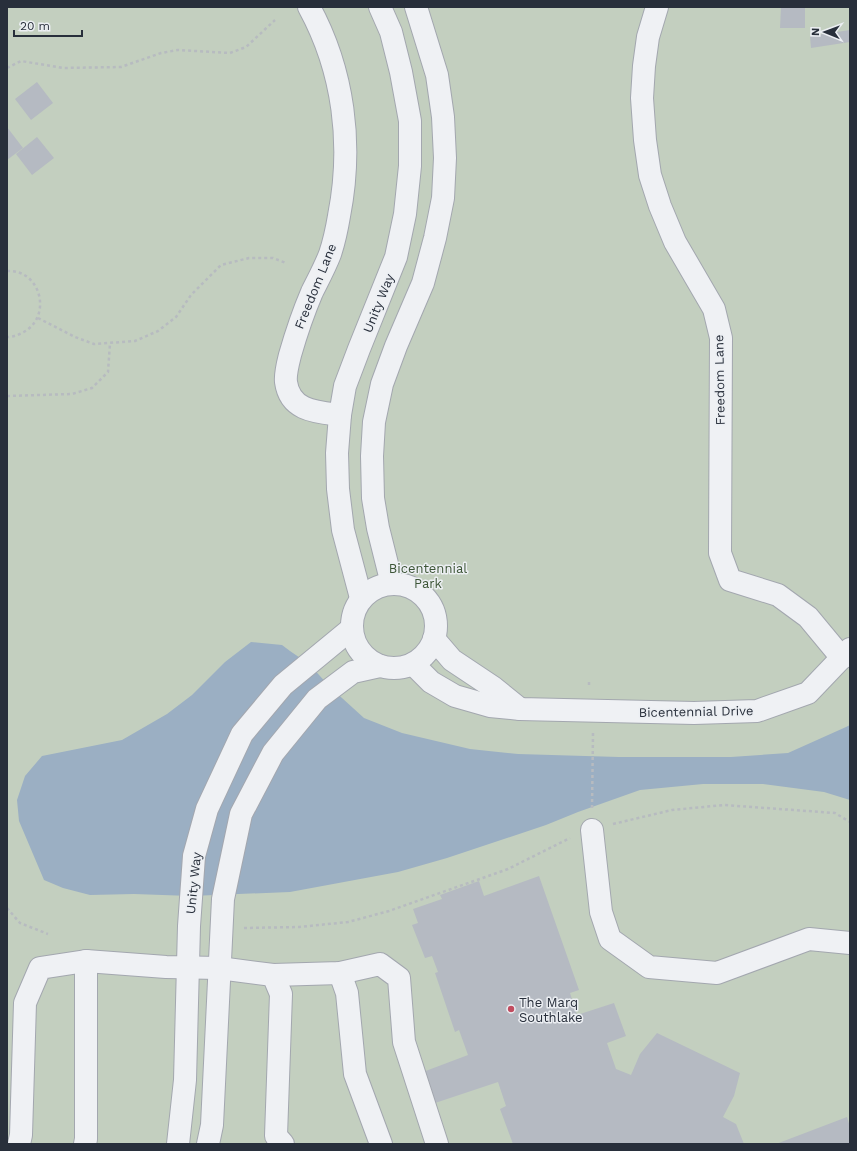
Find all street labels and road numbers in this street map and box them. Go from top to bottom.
street label: Freedom Lane [291,241,339,331]
street label: Unity Way [360,271,397,335]
street label: Freedom Lane [711,334,728,426]
street label: Bicentennial Drive [638,703,754,720]
street label: Unity Way [183,851,204,915]

